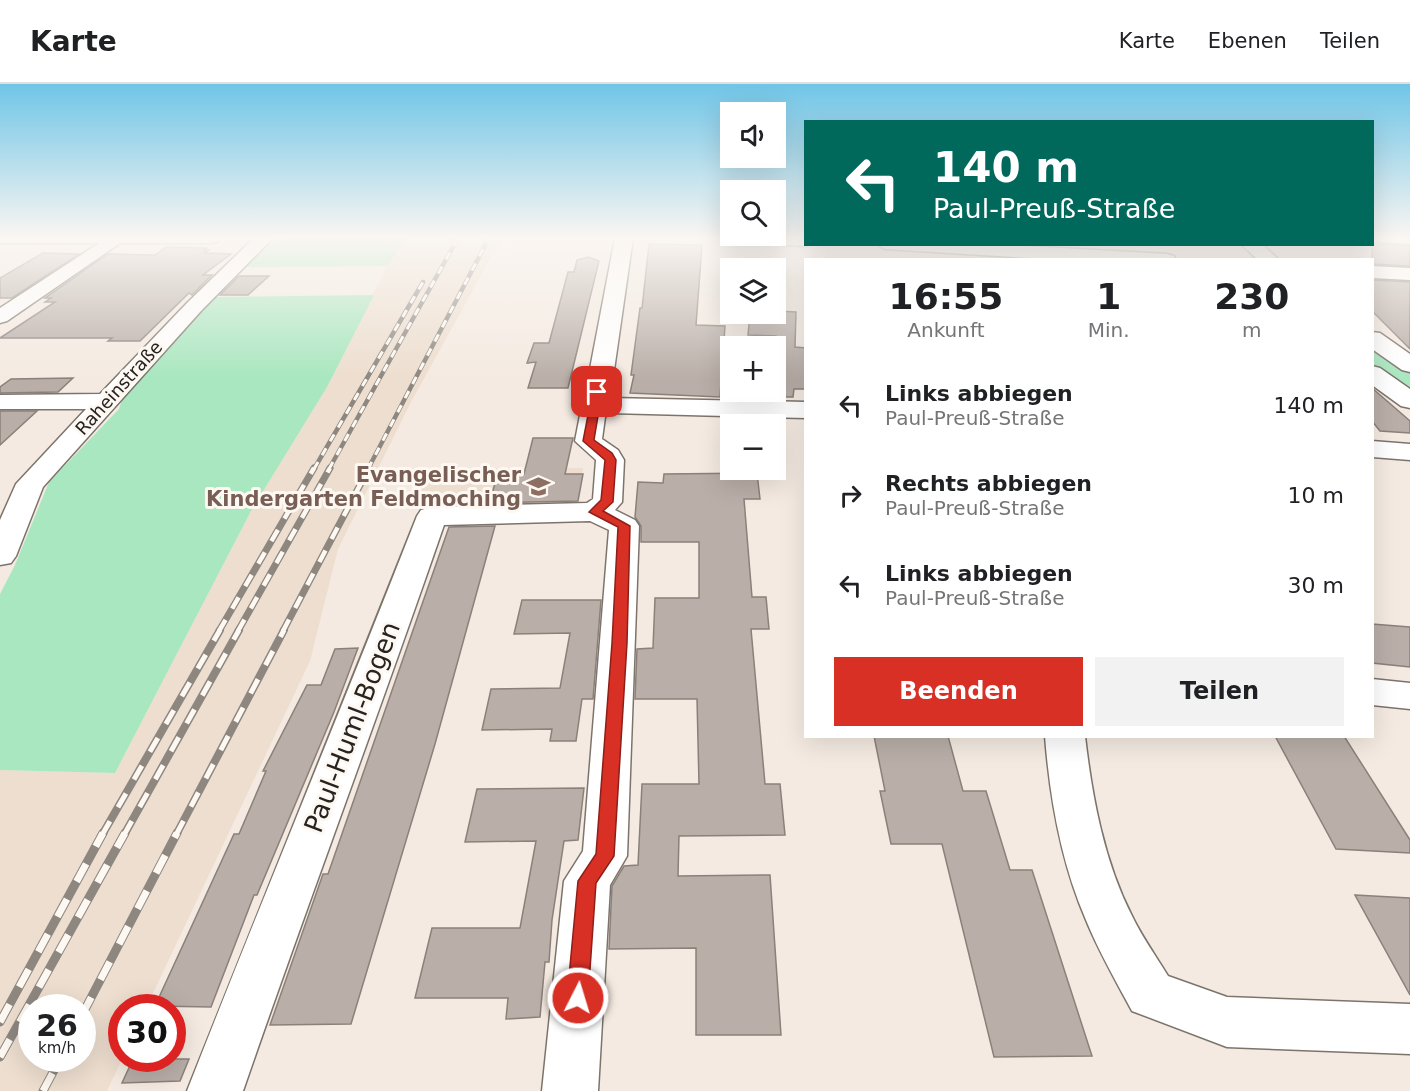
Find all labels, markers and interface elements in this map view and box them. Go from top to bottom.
text: Karte [30,25,117,58]
text: Karte [1119,29,1175,53]
text: Ebenen [1208,29,1287,53]
text: Teilen [1320,29,1380,53]
map controls [720,102,786,480]
button: sound [720,102,786,168]
text: 140 m [933,143,1079,192]
icon: left [834,144,912,222]
button: search [720,180,786,246]
text: Paul-Preuß-Straße [933,193,1175,224]
button: layers [720,258,786,324]
text: 16:55 [889,276,1003,317]
text: 1 [1096,276,1121,317]
text: 230 [1214,276,1289,317]
text: Ankunft [907,318,985,342]
text: Min. [1088,318,1130,342]
text: m [1242,318,1262,342]
street label: Raheinstraße [71,336,166,439]
button: + [720,336,786,402]
pin [571,366,622,417]
icon: arrive [580,375,613,408]
text: Links abbiegen [885,381,1073,406]
icon: left [834,389,867,422]
text: 140 m [1274,393,1344,418]
text: Paul-Preuß-Straße [885,406,1064,430]
button: − [720,414,786,480]
place label: Evangelischer Kindergarten Feldmoching [206,463,522,511]
text: Rechts abbiegen [885,471,1092,496]
school or university icon: Evangelischer Kindergarten Feldmoching [526,474,552,500]
icon: right [834,479,867,512]
text: 10 m [1288,483,1344,508]
text: Paul-Preuß-Straße [885,496,1064,520]
text: Links abbiegen [885,561,1073,586]
icon: left [834,569,867,602]
text: 30 m [1288,573,1344,598]
text: Paul-Preuß-Straße [885,586,1064,610]
street label: Paul-Huml-Bogen [298,617,406,837]
button: Beenden [834,657,1083,726]
button: Teilen [1095,657,1344,726]
position arrow [546,966,610,1030]
speed limit sign: 30 [108,994,186,1072]
text: 26 [36,1008,78,1043]
text: km/h [38,1039,76,1057]

